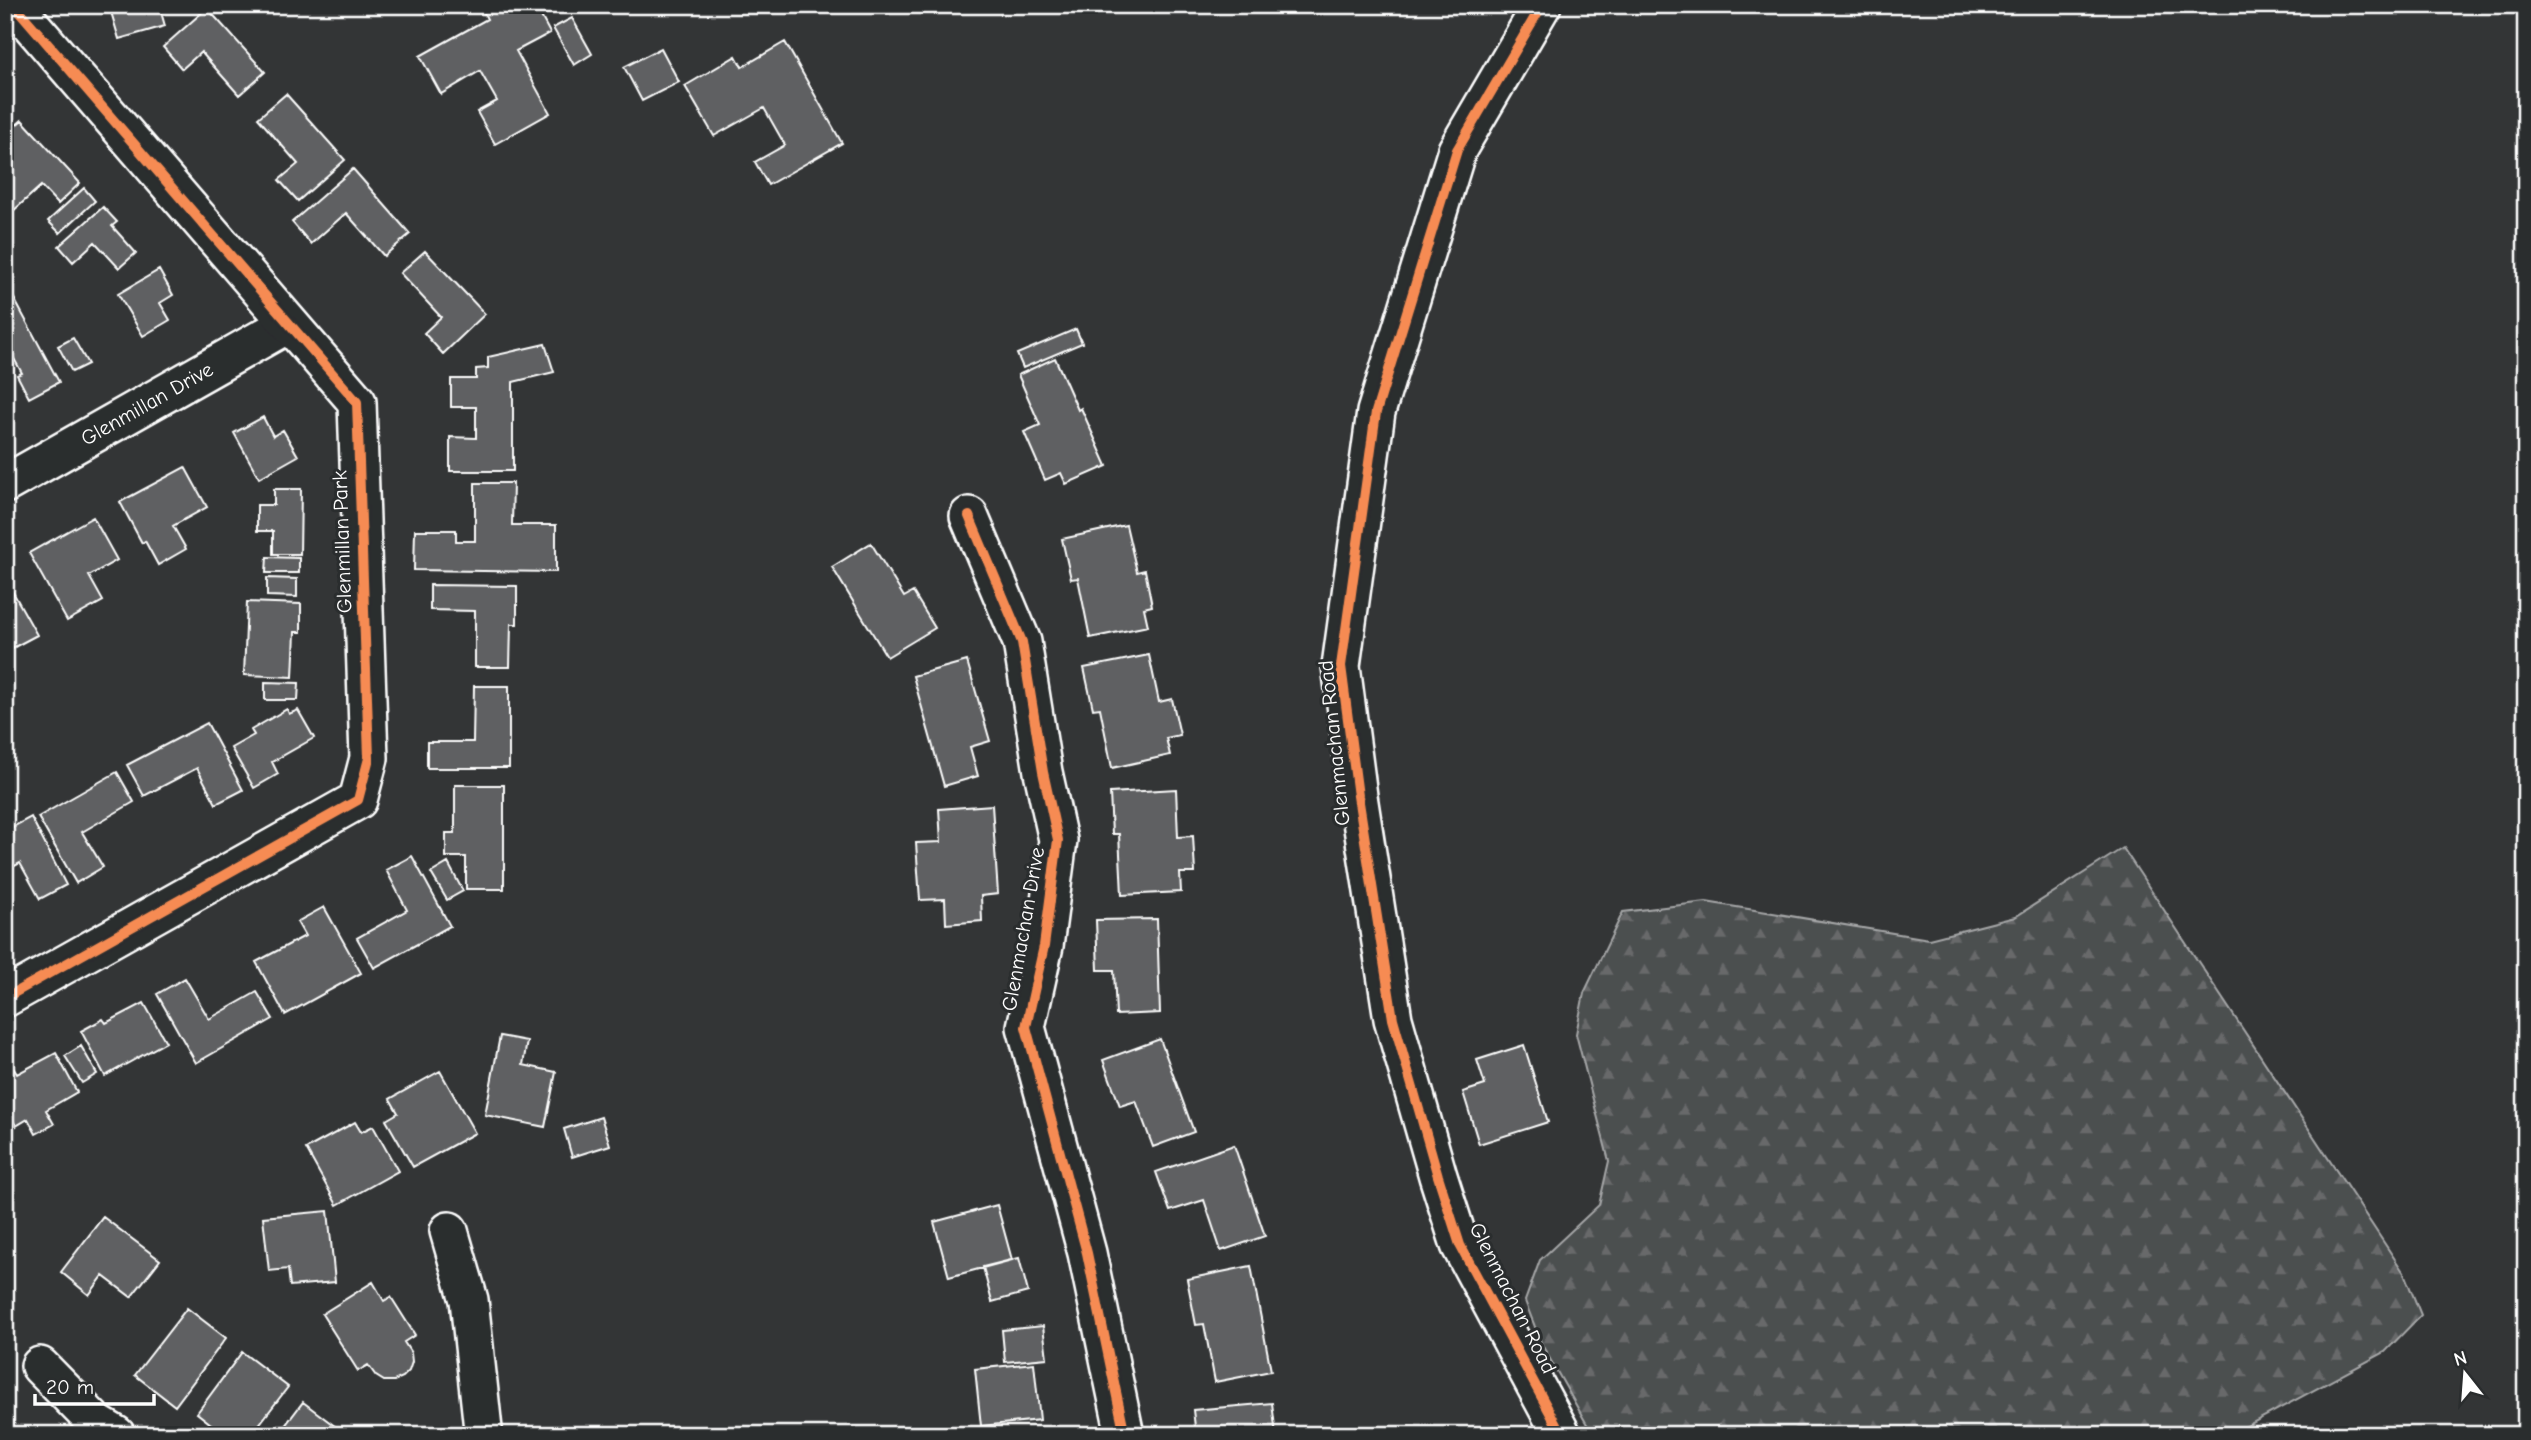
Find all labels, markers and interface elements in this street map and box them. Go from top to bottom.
street label: Glenmillan Drive [77,357,217,451]
street label: Glenmillan Park [328,470,356,614]
street label: Glenmachan Road [1313,659,1355,827]
street label: Glenmachan Drive [997,845,1049,1013]
street label: Glenmachan Road [1465,1219,1561,1377]
north arrow [2430,1338,2500,1408]
text: N [2451,1346,2469,1371]
scale bar [35,1363,154,1407]
text: 20 m [46,1375,94,1399]

